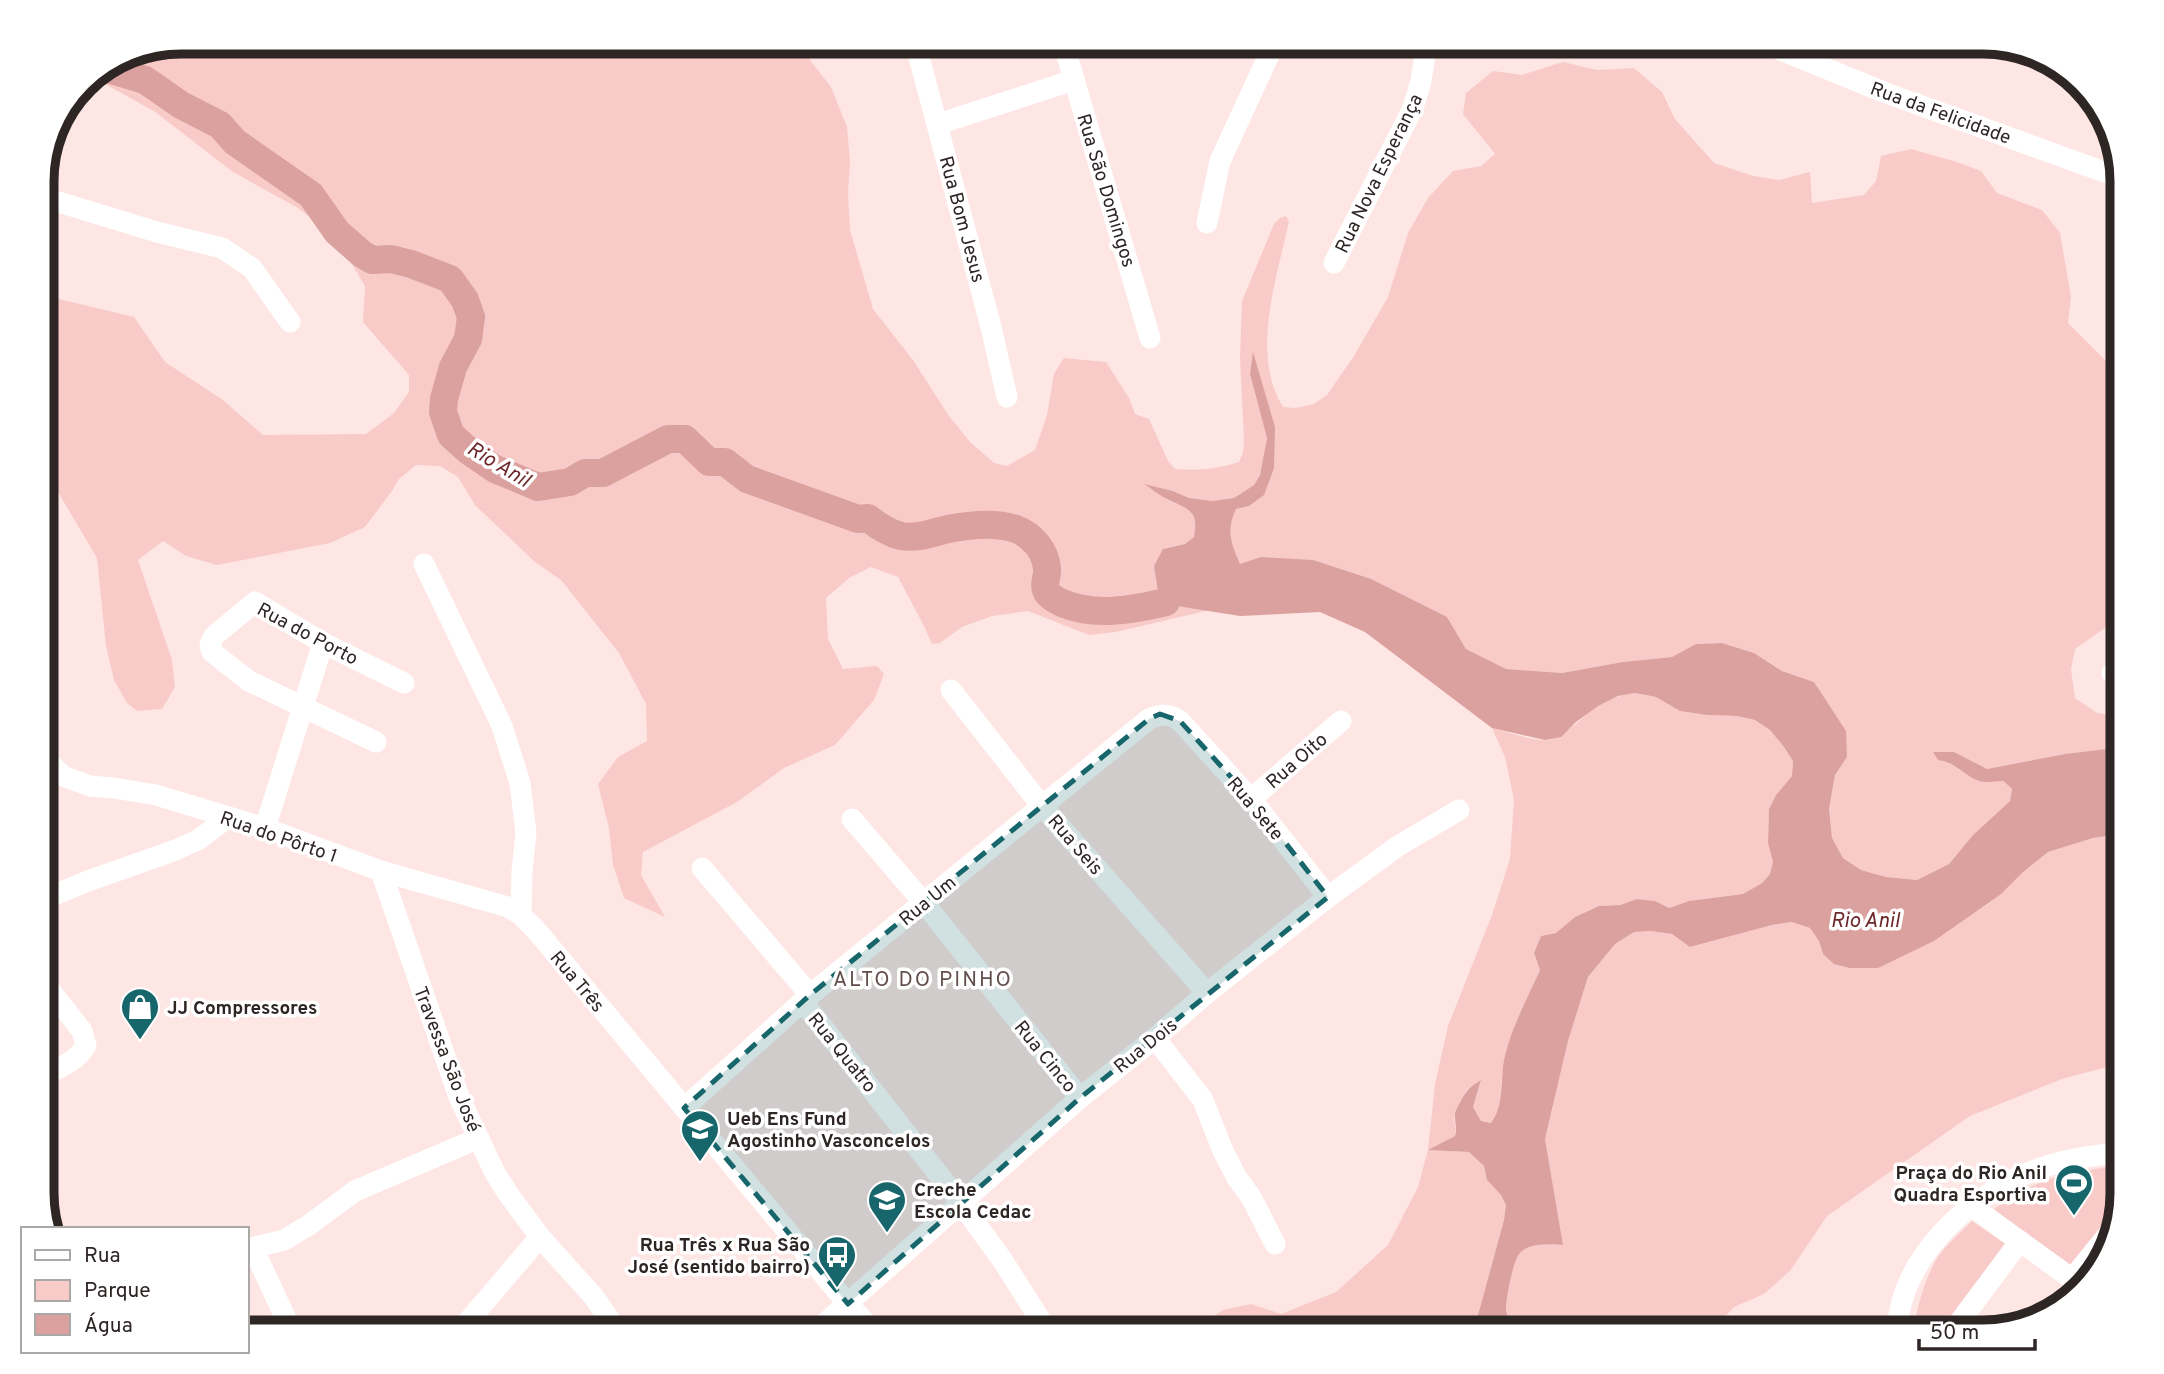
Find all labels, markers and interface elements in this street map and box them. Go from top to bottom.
street label: Rua da Felicidade [1867,77,2014,150]
street label: Rua Nova Esperança [1331,90,1429,258]
street label: Rua São Domingos [1070,111,1140,270]
street label: Rua Bom Jesus [933,154,989,285]
water label: Rio Anil [462,436,536,496]
street label: Rua do Porto [252,598,362,671]
street label: Rua Oito [1262,728,1333,795]
street label: Rua Sete [1221,772,1288,846]
street label: Rua do Pôrto 1 [217,807,340,869]
street label: Rua Seis [1042,810,1107,881]
street label: Rua Um [895,871,962,932]
water label: Rio Anil [1830,908,1901,935]
street label: Rua Três [544,947,609,1018]
district label: ALTO DO PINHO [833,967,1013,994]
street label: Travessa São José [407,983,485,1136]
shop icon: JJ Compressores [119,986,161,1041]
place label: JJ Compressores [167,997,317,1021]
street label: Rua Quatro [802,1008,881,1098]
street label: Rua Dois [1110,1014,1183,1079]
street label: Rua Cinco [1008,1016,1081,1098]
school or university icon: Ueb Ens Fund Agostinho Vasconcelos [679,1108,721,1163]
place label: Ueb Ens Fund Agostinho Vasconcelos [727,1108,930,1154]
place label: Praça do Rio Anil Quadra Esportiva [1894,1162,2047,1208]
sports icon: Praça do Rio Anil Quadra Esportiva [2053,1162,2095,1217]
school or university icon: Creche Escola Cedac [866,1179,908,1234]
place label: Creche Escola Cedac [914,1179,1031,1225]
legend [21,1227,248,1353]
place label: Rua Três x Rua São José (sentido bairro) [628,1234,810,1280]
bus stop icon: Rua Três x Rua São José (sentido bairro) [816,1234,858,1289]
text: Rua [84,1243,121,1270]
text: Parque [84,1278,151,1305]
scale bar [1919,1308,2035,1352]
text: Água [84,1312,133,1340]
text: 50 m [1930,1320,1979,1347]

